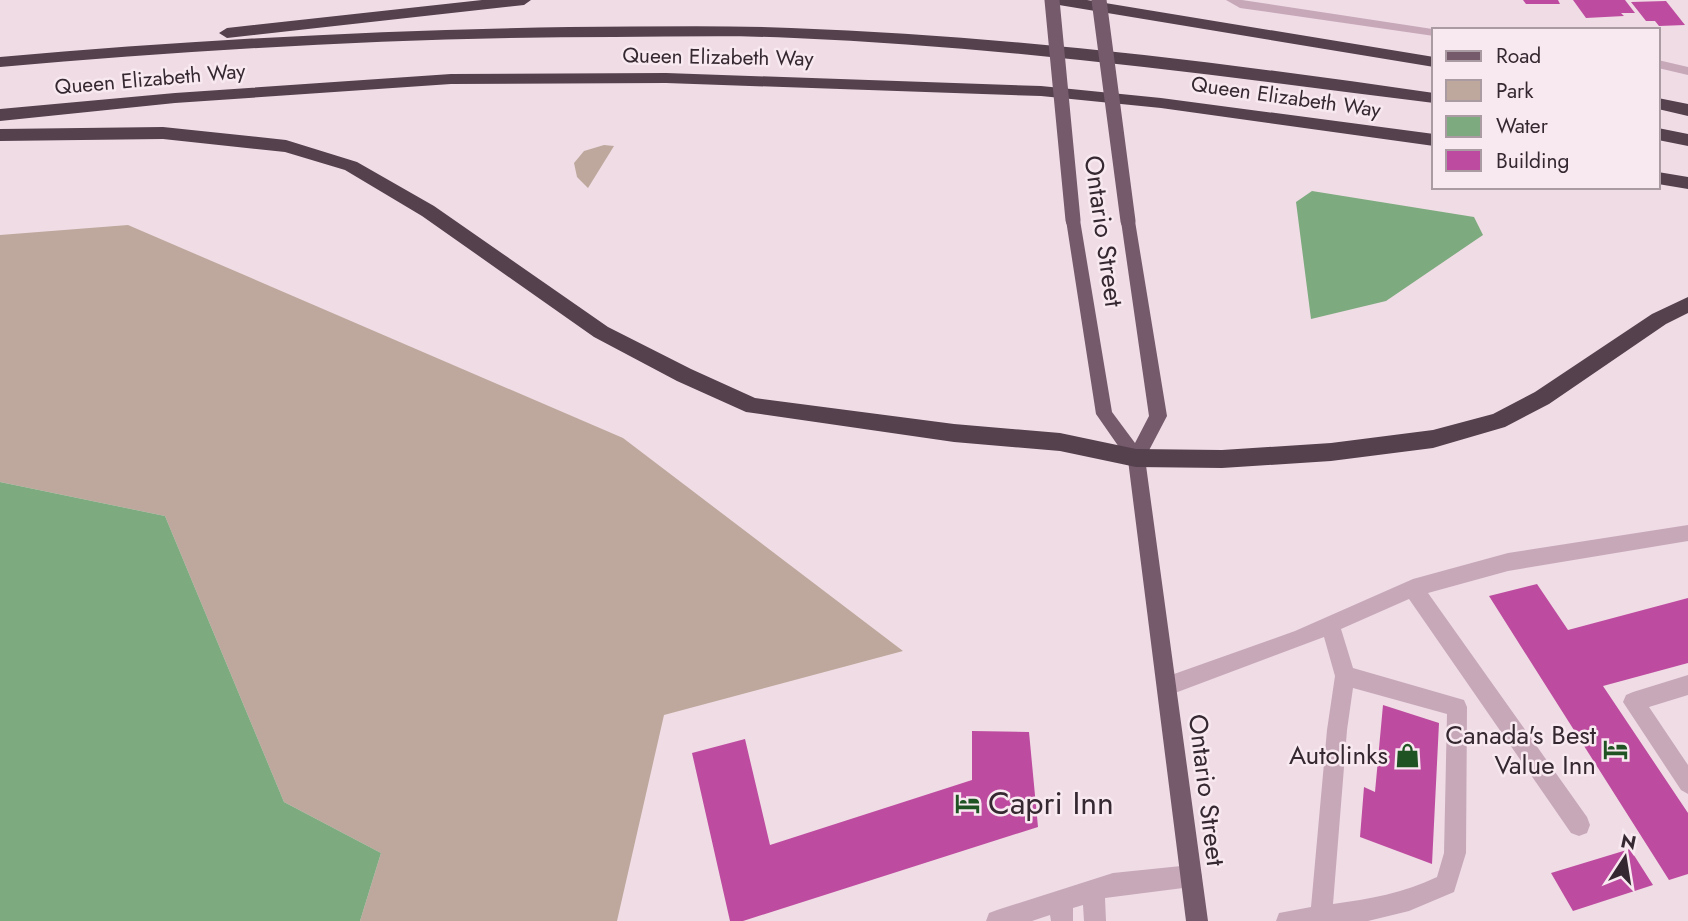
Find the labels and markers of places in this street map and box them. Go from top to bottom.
place label: Canada's Best Value Inn [1445,716,1597,784]
place label: Autolinks [1289,736,1388,774]
hotel icon: Canada's Best Value Inn [1602,736,1630,764]
shop icon: Autolinks [1394,741,1422,769]
place label: Capri Inn [988,780,1114,826]
hotel icon: Capri Inn [954,789,982,817]

